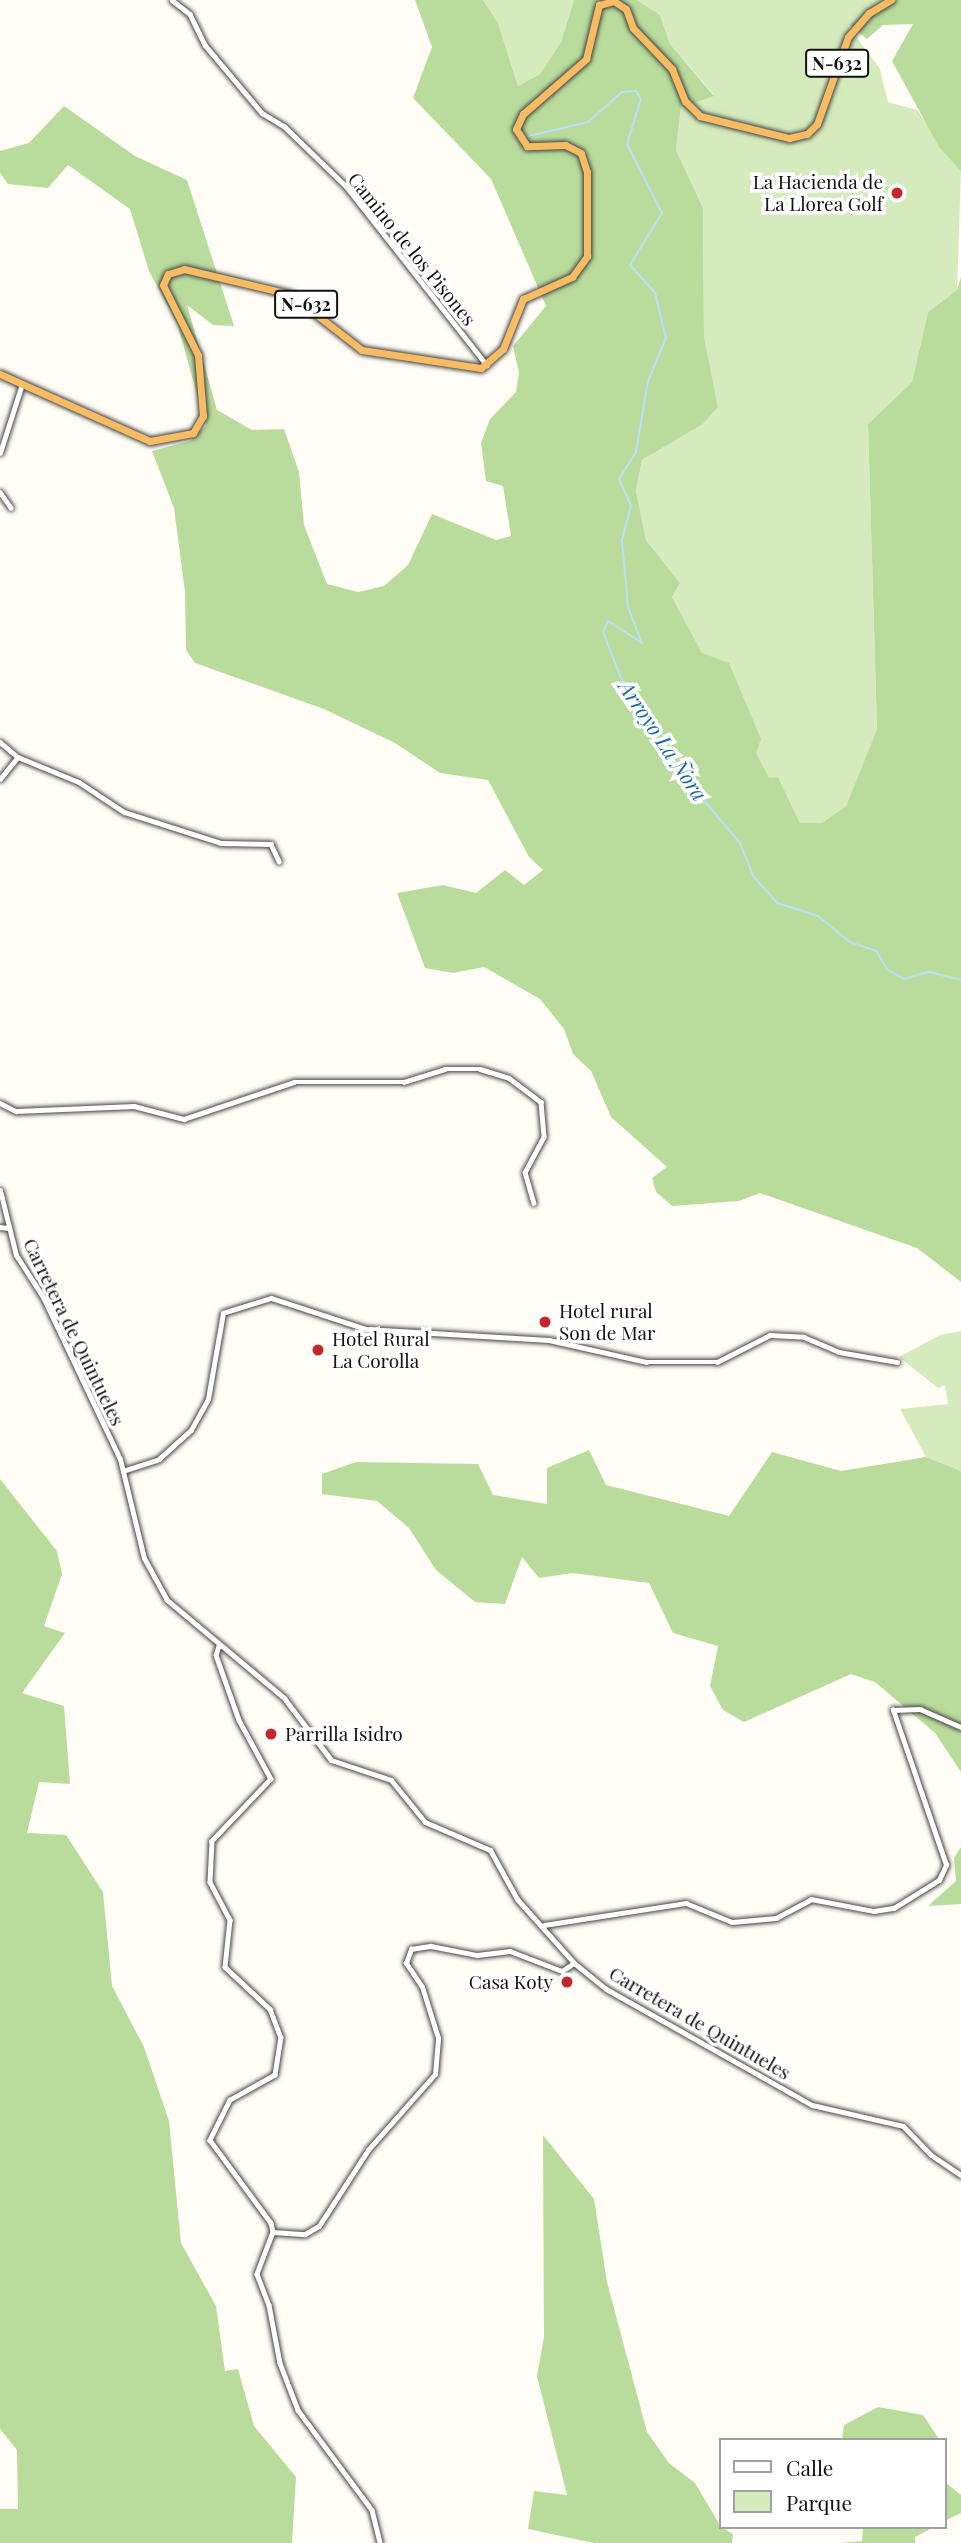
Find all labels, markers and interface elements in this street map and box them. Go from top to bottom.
road number: N-632 [804,48,870,78]
street label: Camino de los Pisones [343,168,481,330]
place label: La Hacienda de La Llorea Golf [752,171,883,215]
marker: La Hacienda de La Llorea Golf [889,185,905,201]
road number: N-632 [273,290,339,318]
water label: Arroyo La Ñora [614,675,714,805]
street label: Carretera de Quintueles [19,1235,129,1429]
place label: Hotel rural Son de Mar [559,1300,656,1344]
marker: Hotel rural Son de Mar [537,1314,553,1330]
place label: Hotel Rural La Corolla [332,1328,430,1372]
marker: Hotel Rural La Corolla [310,1342,326,1358]
place label: Parrilla Isidro [285,1723,403,1745]
marker: Parrilla Isidro [263,1726,279,1742]
street label: Carretera de Quintueles [605,1962,795,2084]
place label: Casa Koty [469,1971,553,1993]
marker: Casa Koty [559,1974,575,1990]
legend [720,2438,947,2529]
text: Calle [786,2453,833,2481]
text: Parque [786,2488,852,2516]

